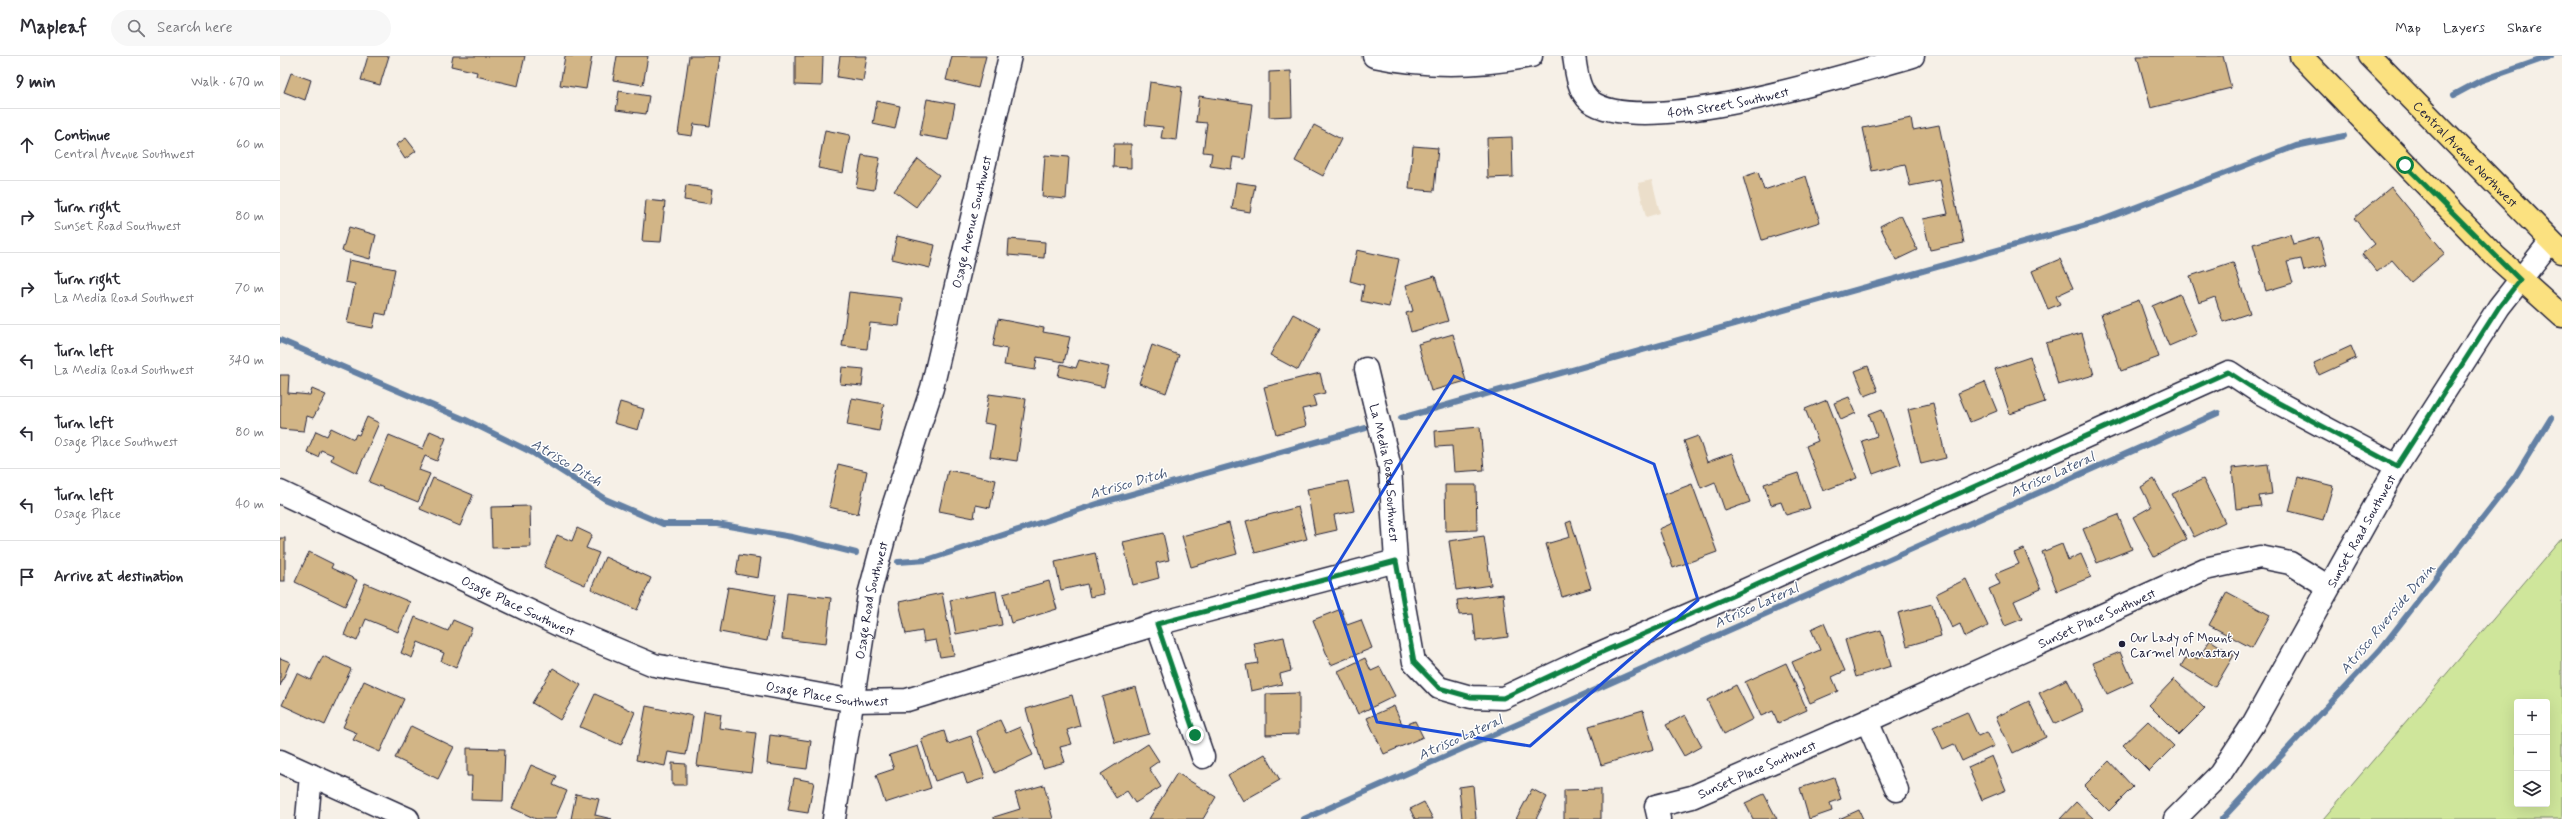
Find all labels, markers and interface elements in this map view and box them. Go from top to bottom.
search box [111,10,391,46]
text: Mapleaf [20,15,87,40]
icon: search [125,17,147,39]
text: Search here [157,18,233,38]
text: Map [2395,19,2421,37]
text: Layers [2443,19,2485,37]
text: Share [2507,19,2542,37]
text: 9 min [16,71,56,93]
text: Walk · 670 m [191,74,264,91]
street label: 40th Street Southwest [1667,84,1791,122]
street label: Central Avenue Northwest [2409,98,2521,212]
text: Continue [54,126,110,146]
icon: ahead [16,134,38,156]
text: 60 m [236,136,264,153]
text: Central Avenue Southwest [54,146,195,163]
street label: Osage Avenue Southwest [949,154,996,290]
route start [2396,156,2414,174]
text: Turn right [54,198,121,218]
icon: right [16,206,38,228]
text: 80 m [235,208,264,225]
text: Sunset Road Southwest [54,218,181,235]
text: Turn right [54,270,121,290]
icon: right [16,278,38,300]
text: 70 m [235,280,264,297]
text: La Media Road Southwest [54,290,194,307]
text: Turn left [54,342,114,362]
icon: left [16,350,38,372]
text: 340 m [229,352,264,369]
text: La Media Road Southwest [54,362,194,379]
street label: La Media Road Southwest [1365,402,1402,543]
text: Turn left [54,414,114,434]
icon: left [16,422,38,444]
text: 80 m [235,424,264,441]
text: Osage Place Southwest [54,434,178,451]
water label: Atrisco Ditch [528,435,605,491]
water label: Atrisco Lateral [2007,448,2099,502]
water label: Atrisco Ditch [1088,464,1169,504]
street label: Sunset Road Southwest [2324,472,2401,591]
text: Turn left [54,486,114,506]
icon: left [16,494,38,516]
text: 40 m [235,496,264,513]
text: Osage Place [54,506,121,523]
street label: Osage Road Southwest [852,540,893,660]
water label: Atrisco Riverside Drain [2336,560,2439,678]
icon: arrive [16,566,38,588]
text: Arrive at destination [54,567,183,587]
street label: Osage Place Southwest [458,573,577,641]
water label: Atrisco Lateral [1711,579,1803,633]
street label: Sunset Place Southwest [2036,585,2159,653]
place label: Our Lady of Mount Carmel Monastary [2130,630,2240,662]
marker: Our Lady of Mount Carmel Monastary [2117,639,2127,649]
street label: Osage Place Southwest [764,678,889,711]
map controls [2514,699,2550,807]
button: + [2514,699,2550,735]
water label: Atrisco Lateral [1415,711,1507,765]
route end [1186,726,1204,744]
button: − [2514,735,2550,771]
street label: Sunset Place Southwest [1695,737,1819,803]
button: layers [2514,771,2550,807]

